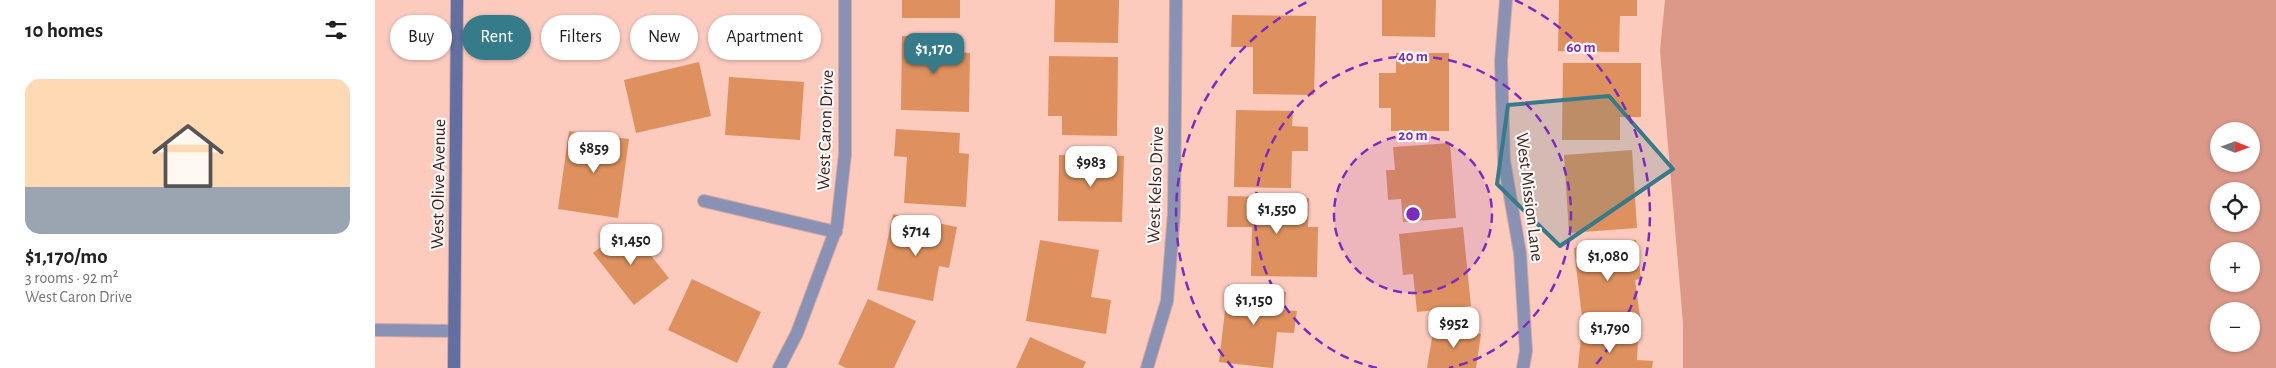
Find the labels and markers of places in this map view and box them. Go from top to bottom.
pin: $1,170 [893,32,975,75]
pin: $859 [564,132,624,174]
pin: $983 [1061,146,1121,188]
pin: $1,550 [1236,192,1318,235]
centre of rings [1404,205,1422,223]
pin: $714 [886,214,946,257]
pin: $1,450 [590,224,672,266]
pin: $1,080 [1567,240,1649,282]
pin: $1,150 [1213,284,1295,326]
pin: $952 [1424,306,1484,349]
pin: $1,790 [1569,312,1651,354]

